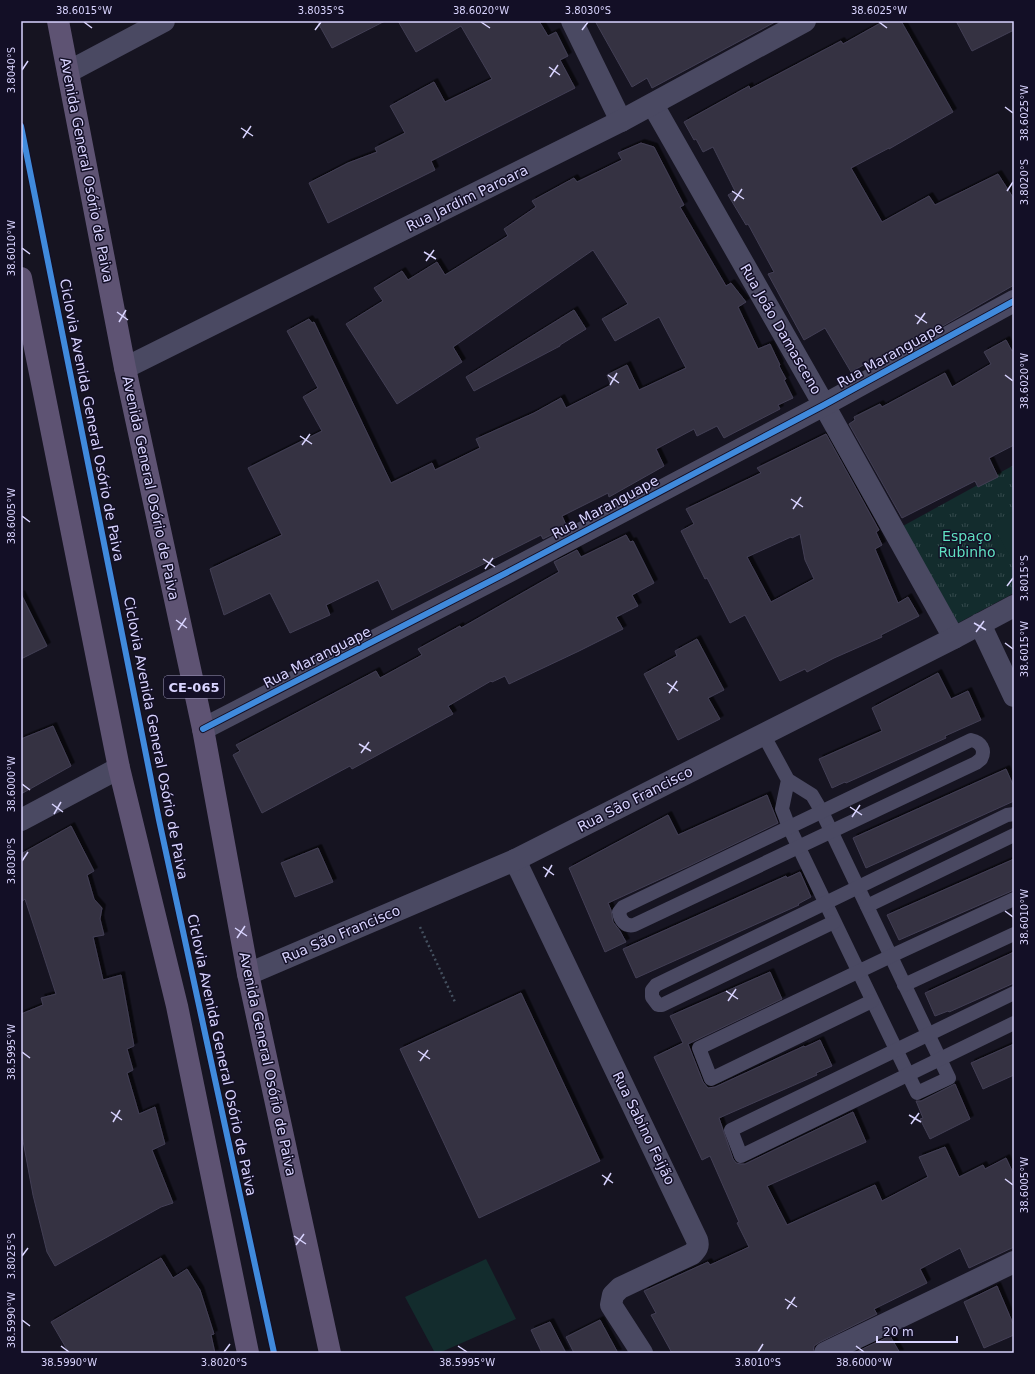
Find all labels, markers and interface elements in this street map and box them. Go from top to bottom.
text: 38.6015°W [56,5,112,16]
text: 3.8035°S [298,5,344,16]
text: 38.6020°W [453,5,509,16]
text: 3.8030°S [565,5,611,16]
text: 38.6025°W [851,5,907,16]
text: 3.8040°S [6,47,17,93]
street label: Avenida General Osório de Paiva [57,56,117,284]
text: 38.6025°W [1019,85,1030,141]
text: 3.8020°S [1019,159,1030,205]
street label: Rua Jardim Paroara [404,162,530,234]
text: 38.6010°W [6,220,17,276]
street label: Rua João Damasceno [737,261,825,397]
street label: Ciclovia Avenida General Osório de Paiva [57,277,127,563]
street label: Rua Maranguape [834,319,946,391]
text: 38.6020°W [1019,353,1030,409]
street label: Avenida General Osório de Paiva [119,375,183,601]
street label: Rua Maranguape [549,472,661,542]
text: 38.6005°W [6,488,17,544]
park label: Espaço Rubinho [938,528,996,560]
text: 3.8015°S [1019,555,1030,601]
street label: Ciclovia Avenida General Osório de Paiva [121,595,191,881]
text: 38.6015°W [1019,621,1030,677]
street label: Rua Maranguape [260,623,374,691]
road number: CE-065 [164,676,224,698]
text: 38.6000°W [6,756,17,812]
street label: Rua São Francisco [575,763,695,835]
text: 3.8030°S [6,838,17,884]
text: 38.6010°W [1019,889,1030,945]
street label: Rua São Francisco [279,902,403,966]
street label: Ciclovia Avenida General Osório de Paiva [184,913,260,1197]
street label: Avenida General Osório de Paiva [236,951,300,1177]
text: 38.5995°W [6,1024,17,1080]
street label: Rua Sabino Feijão [610,1069,678,1187]
text: 38.6005°W [1019,1157,1030,1213]
text: 3.8025°S [6,1233,17,1279]
text: 38.5990°W [6,1292,17,1348]
scale bar [877,1318,957,1344]
text: 20 m [883,1325,914,1339]
text: 38.5990°W [41,1357,97,1368]
text: 3.8020°S [201,1357,247,1368]
text: 38.5995°W [439,1357,495,1368]
text: 3.8010°S [735,1357,781,1368]
text: 38.6000°W [836,1357,892,1368]

